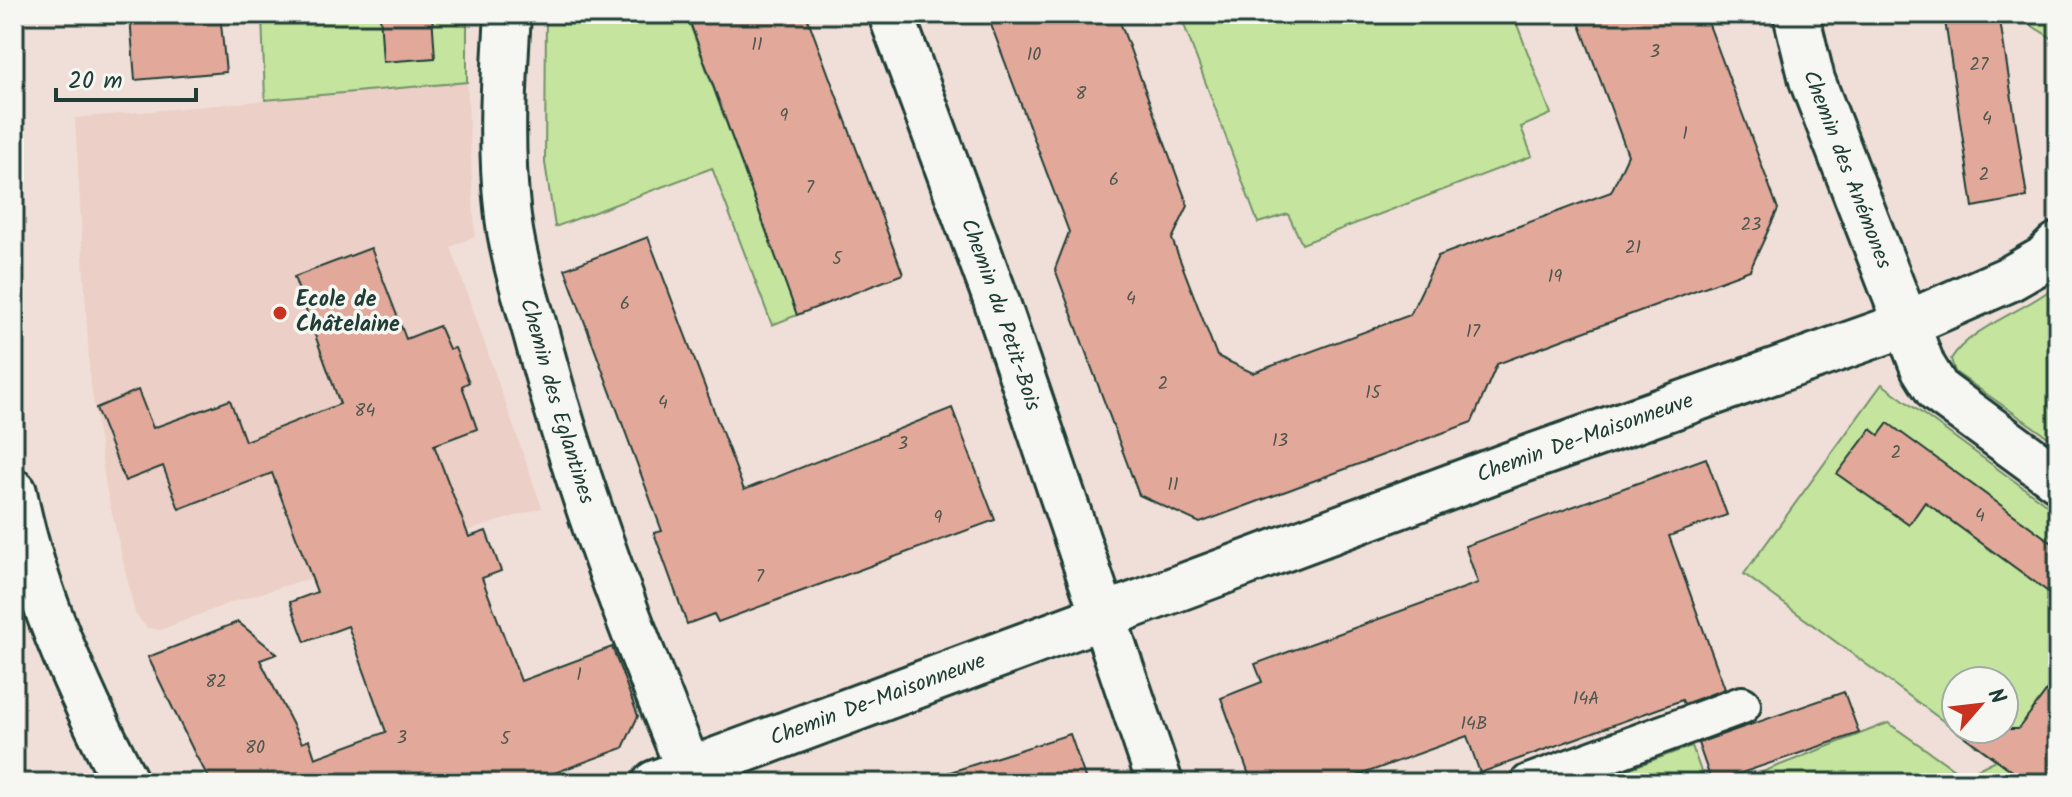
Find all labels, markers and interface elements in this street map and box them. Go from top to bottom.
house number: 11 [751,31,763,60]
house number: 3 [1650,38,1660,67]
house number: 10 [1027,41,1041,70]
house number: 27 [1970,51,1989,80]
scale bar [56,52,196,102]
text: 20 m [68,62,123,101]
street label: Chemin des Anémones [1793,67,1901,275]
house number: 8 [1076,80,1087,109]
house number: 9 [780,102,789,131]
house number: 4 [1982,105,1992,134]
house number: 1 [1682,120,1688,149]
house number: 2 [1979,161,1989,190]
house number: 6 [1109,166,1119,195]
house number: 7 [806,174,815,203]
house number: 23 [1741,211,1761,240]
street label: Chemin du Petit-Bois [950,214,1050,416]
house number: 21 [1625,234,1641,263]
house number: 5 [832,245,843,274]
house number: 19 [1548,263,1562,292]
place label: Ecole de Châtelaine [296,283,400,343]
house number: 4 [1126,285,1136,314]
house number: 6 [620,290,630,319]
street label: Chemin des Eglantines [510,295,604,509]
marker: Ecole de Châtelaine [271,304,289,322]
house number: 17 [1466,318,1481,347]
house number: 2 [1158,370,1168,399]
house number: 15 [1365,379,1382,408]
street label: Chemin De-Maisonneuve [1472,383,1698,493]
house number: 4 [658,389,668,418]
house number: 84 [355,397,375,426]
house number: 13 [1272,427,1288,456]
house number: 3 [898,430,908,459]
house number: 2 [1891,439,1901,468]
house number: 11 [1167,471,1179,500]
house number: 4 [1975,502,1985,531]
house number: 9 [934,504,943,533]
house number: 7 [756,563,765,592]
street label: Chemin De-Maisonneuve [765,644,991,756]
house number: 1 [576,661,582,690]
north arrow [1940,665,2020,745]
house number: 82 [205,668,227,697]
text: N [1977,682,2014,711]
house number: 14A [1573,685,1599,714]
house number: 14B [1460,710,1488,739]
house number: 3 [397,724,407,753]
house number: 5 [500,725,511,754]
house number: 80 [245,734,265,763]

